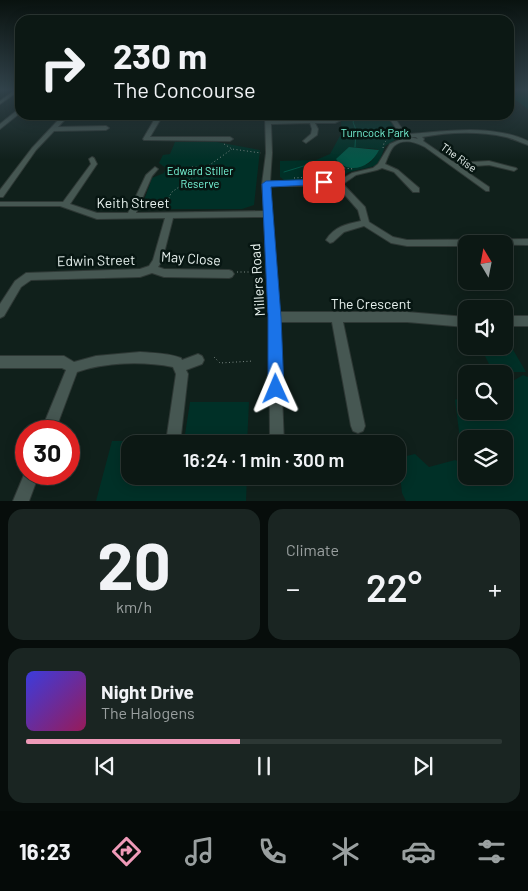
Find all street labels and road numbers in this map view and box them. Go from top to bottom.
street label: The Rise [439,140,479,174]
street label: Keith Street [96,194,170,211]
street label: Millers Road [246,243,268,317]
street label: May Close [161,247,221,269]
street label: Edwin Street [57,251,135,269]
street label: The Crescent [331,295,411,312]

